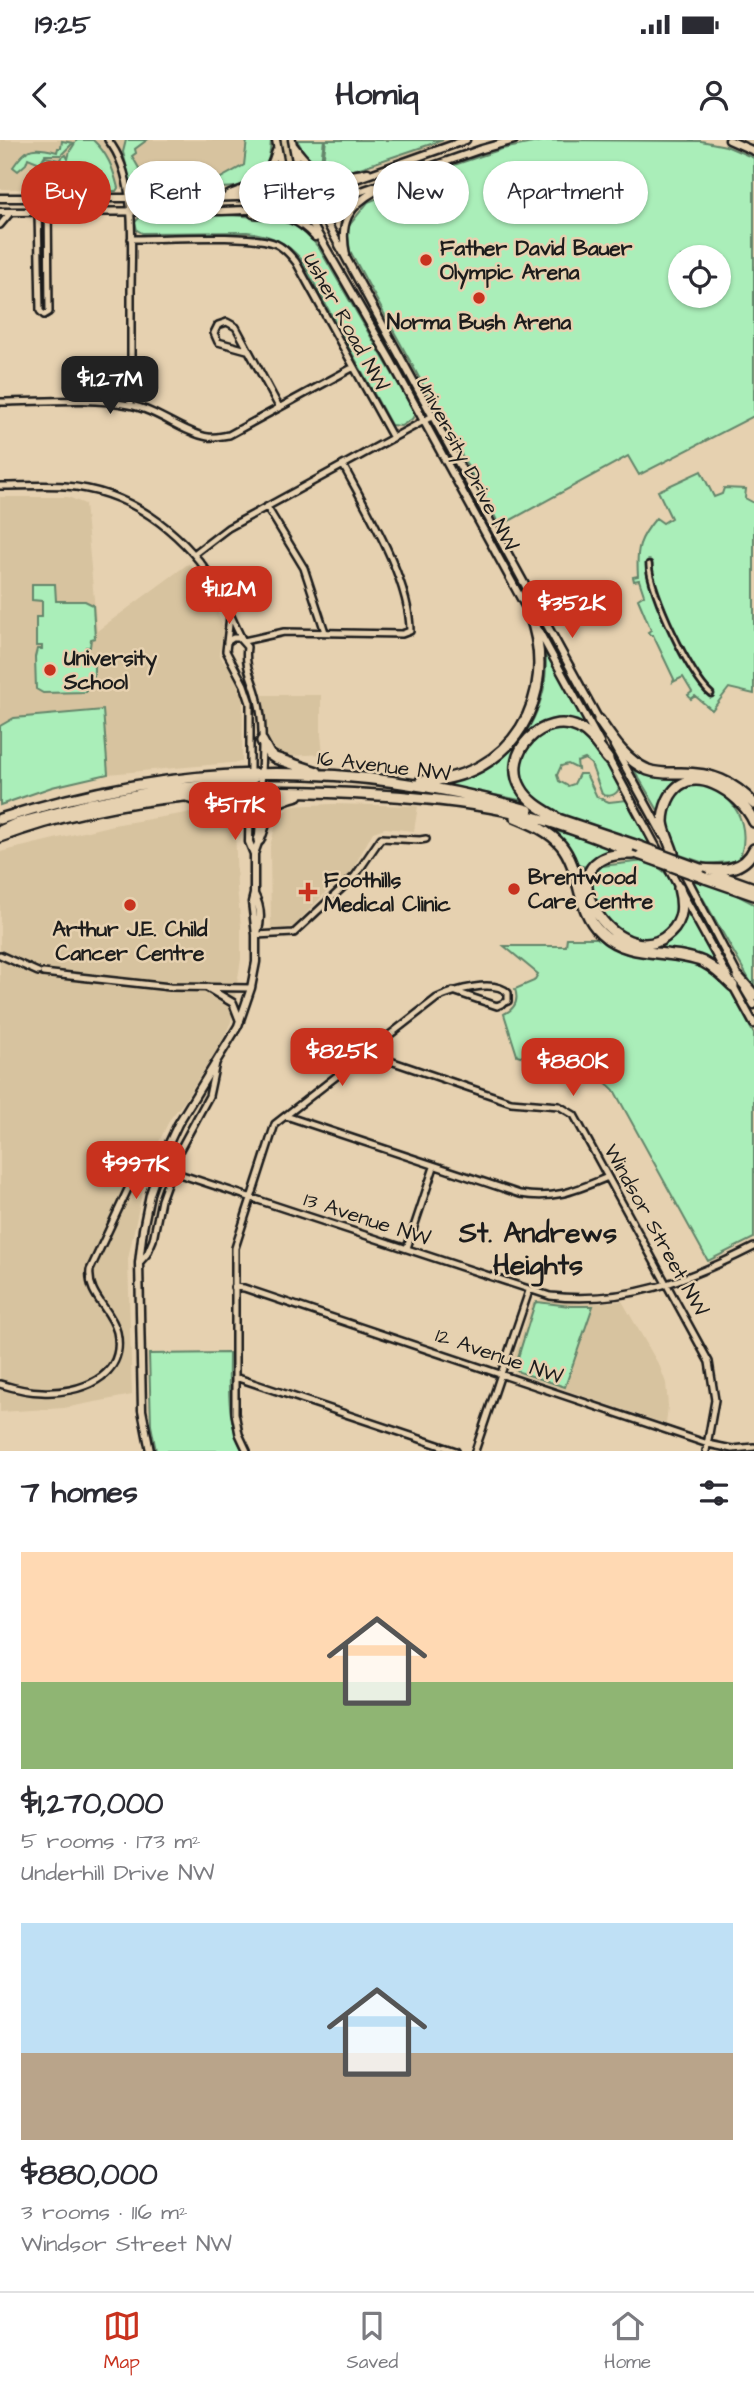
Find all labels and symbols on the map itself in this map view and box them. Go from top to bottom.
place label: Father David Bauer Olympic Arena [440,234,633,290]
street label: Usher Road NW [296,248,396,396]
marker: Father David Bauer Olympic Arena [418,252,434,268]
marker: Norma Bush Arena [471,290,487,306]
place label: Norma Bush Arena [387,308,572,337]
pin: $1.27M [53,356,167,416]
street label: University Drive NW [407,372,525,557]
pin: $1.12M [172,566,286,626]
pin: $352K [523,580,621,640]
place label: University School [63,644,158,697]
marker: University School [42,662,58,678]
street label: 16 Avenue NW [316,743,452,789]
pin: $517K [186,782,284,842]
place label: Brentwood Care Centre [528,863,654,916]
place label: Foothills Medical Clinic [324,866,451,919]
marker: Brentwood Care Centre [506,881,522,897]
marker: Foothills Medical Clinic [298,882,318,902]
marker: Arthur J.E. Child Cancer Centre [122,897,138,913]
place label: Arthur J.E. Child Cancer Centre [53,915,208,968]
pin: $825K [293,1028,391,1088]
pin: $880K [524,1038,622,1098]
street label: Windsor Street NW [597,1139,716,1321]
pin: $997K [87,1142,185,1201]
street label: 13 Avenue NW [300,1185,434,1253]
district label: St. Andrews Heights [458,1214,617,1287]
street label: 12 Avenue NW [432,1321,567,1391]

